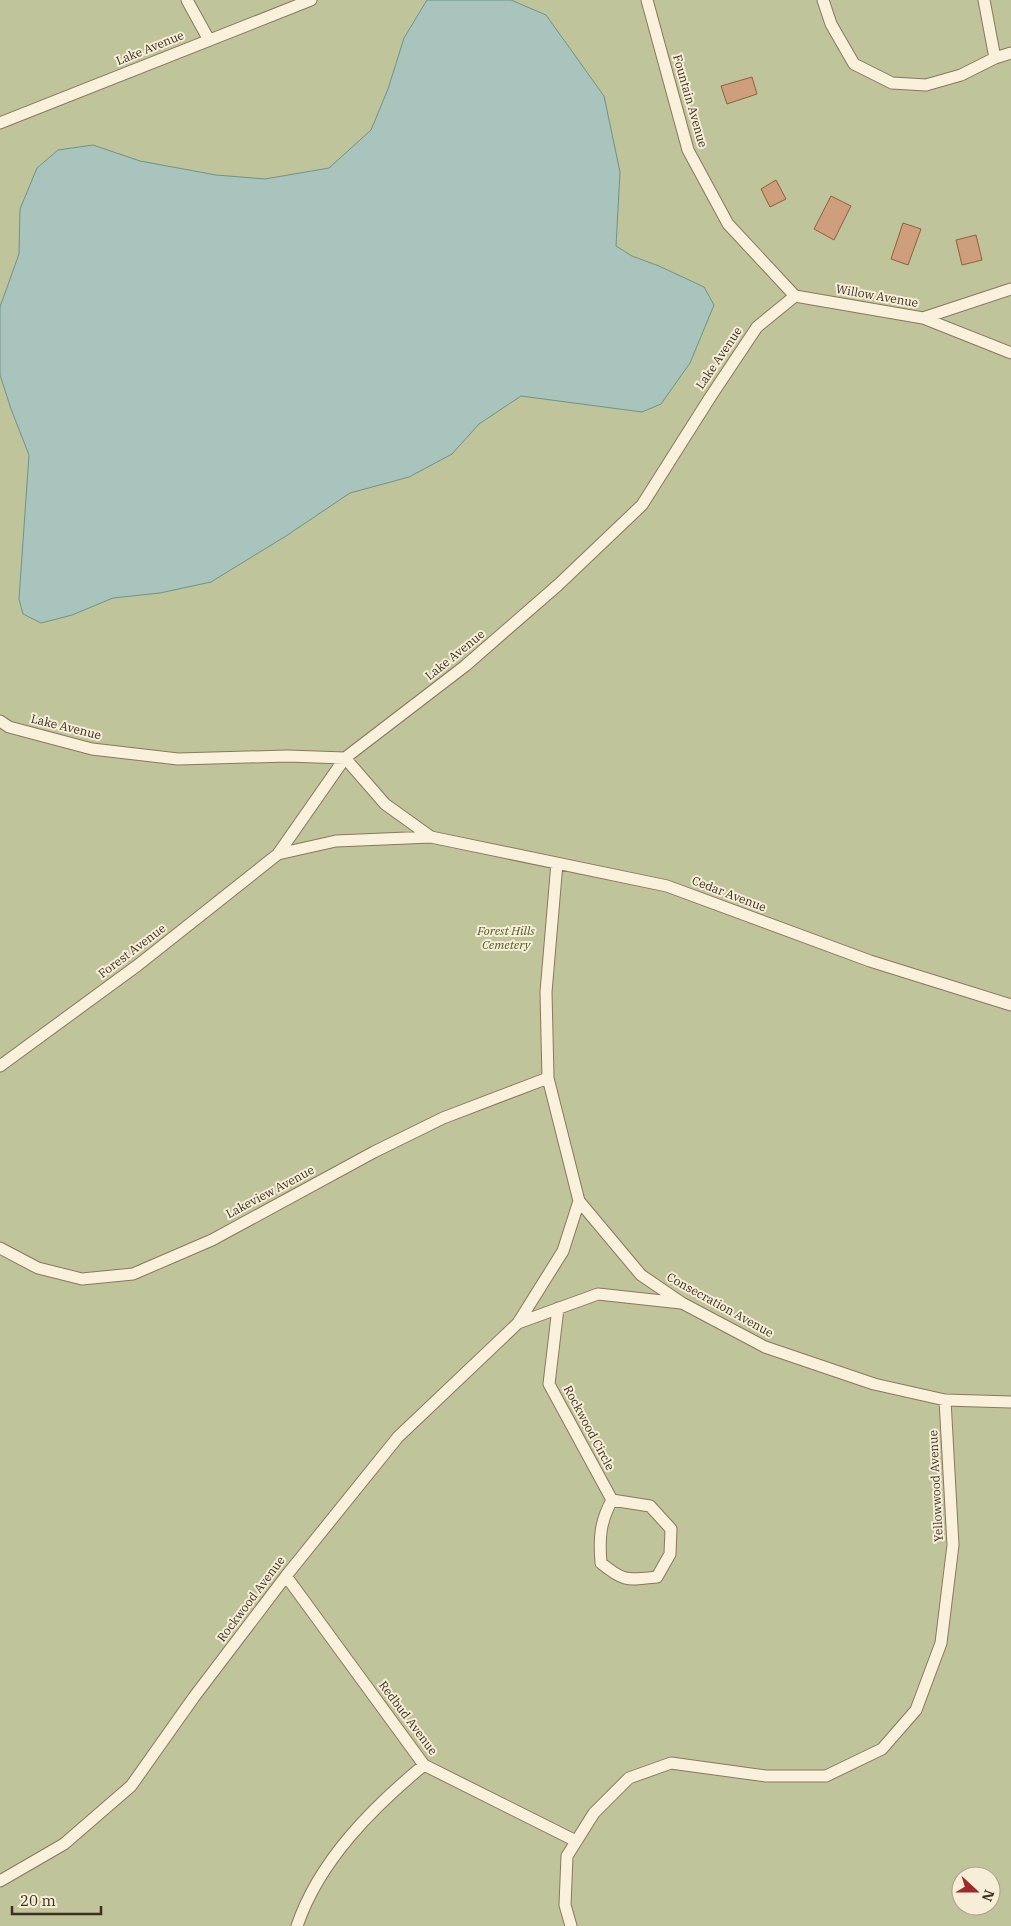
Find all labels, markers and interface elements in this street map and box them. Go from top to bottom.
street label: Lake Avenue [114,27,186,68]
street label: Fountain Avenue [670,53,711,149]
street label: Willow Avenue [835,281,919,310]
street label: Lake Avenue [692,324,745,392]
street label: Lake Avenue [422,626,487,683]
street label: Lake Avenue [29,711,103,742]
street label: Cedar Avenue [690,872,768,915]
street label: Forest Avenue [95,920,168,981]
park label: Forest Hills Cemetery [476,923,535,952]
street label: Lakeview Avenue [223,1162,316,1221]
street label: Consecration Avenue [664,1269,776,1340]
street label: Rockwood Circle [561,1383,618,1473]
street label: Yellowwood Avenue [925,1430,946,1542]
street label: Rockwood Avenue [214,1553,288,1644]
street label: Redbud Avenue [376,1678,441,1758]
north arrow [951,1866,1001,1916]
scale bar [12,1884,101,1916]
text: N [978,1887,999,1904]
text: 20 m [20,1891,56,1910]

